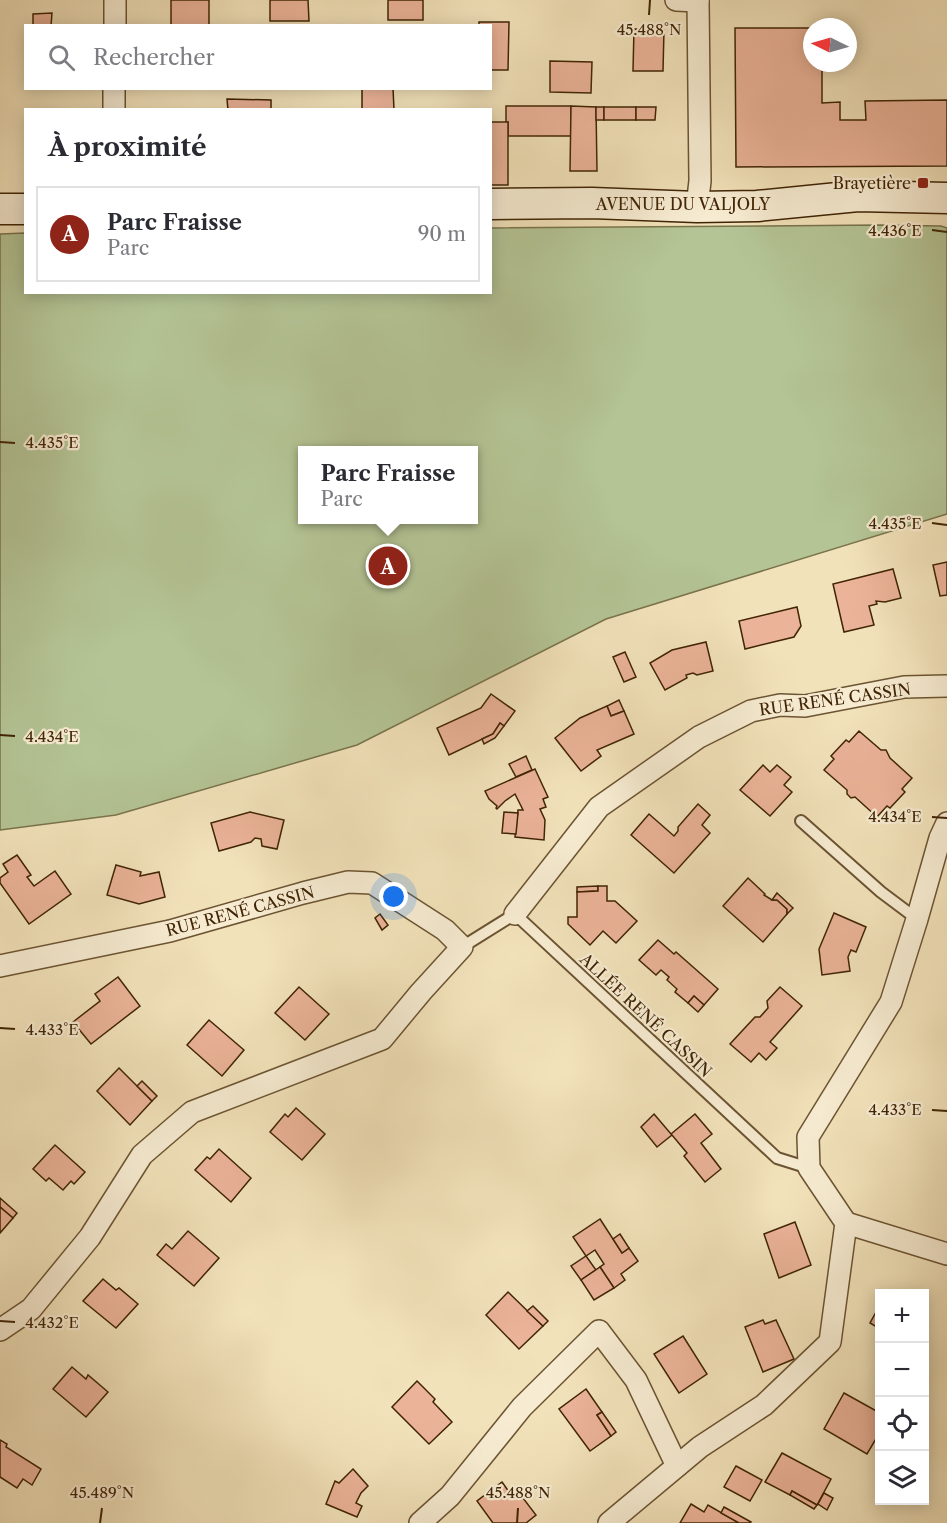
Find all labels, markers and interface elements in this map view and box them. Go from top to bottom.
north arrow [803,18,857,72]
text: 45.488°N [617,20,681,39]
search box [24,24,492,90]
icon: search [45,41,78,74]
text: Rechercher [93,44,215,71]
text: À proximité [48,131,207,163]
place label: Brayetière [833,173,911,193]
marker: Brayetière [916,176,930,190]
street label: AVENUE DU VALJOLY [595,194,771,214]
text: Parc Fraisse [107,209,242,236]
text: 4.436°E [868,221,922,240]
text: A [62,222,77,246]
text: 90 m [418,222,466,246]
text: Parc [107,236,149,260]
text: 4.435°E [25,433,79,452]
popup [298,446,478,524]
text: Parc Fraisse [321,460,455,487]
text: Parc [321,487,363,511]
text: 4.435°E [868,514,922,533]
pin: A [368,544,408,588]
street label: RUE RENÉ CASSIN [758,678,912,720]
text: 4.434°E [25,727,79,746]
text: 4.434°E [868,807,922,826]
street label: RUE RENÉ CASSIN [164,882,316,940]
your location [379,882,408,911]
street label: ALLÉE RENÉ CASSIN [575,948,716,1081]
text: 4.433°E [25,1020,79,1039]
text: 4.433°E [868,1100,922,1119]
map controls [875,1289,929,1505]
button: + [875,1289,929,1343]
text: 4.432°E [25,1313,79,1332]
button: − [875,1343,929,1397]
button: locate [875,1397,929,1451]
button: layers [875,1451,929,1505]
text: 45.489°N [70,1483,134,1502]
text: 45.488°N [486,1483,550,1502]

